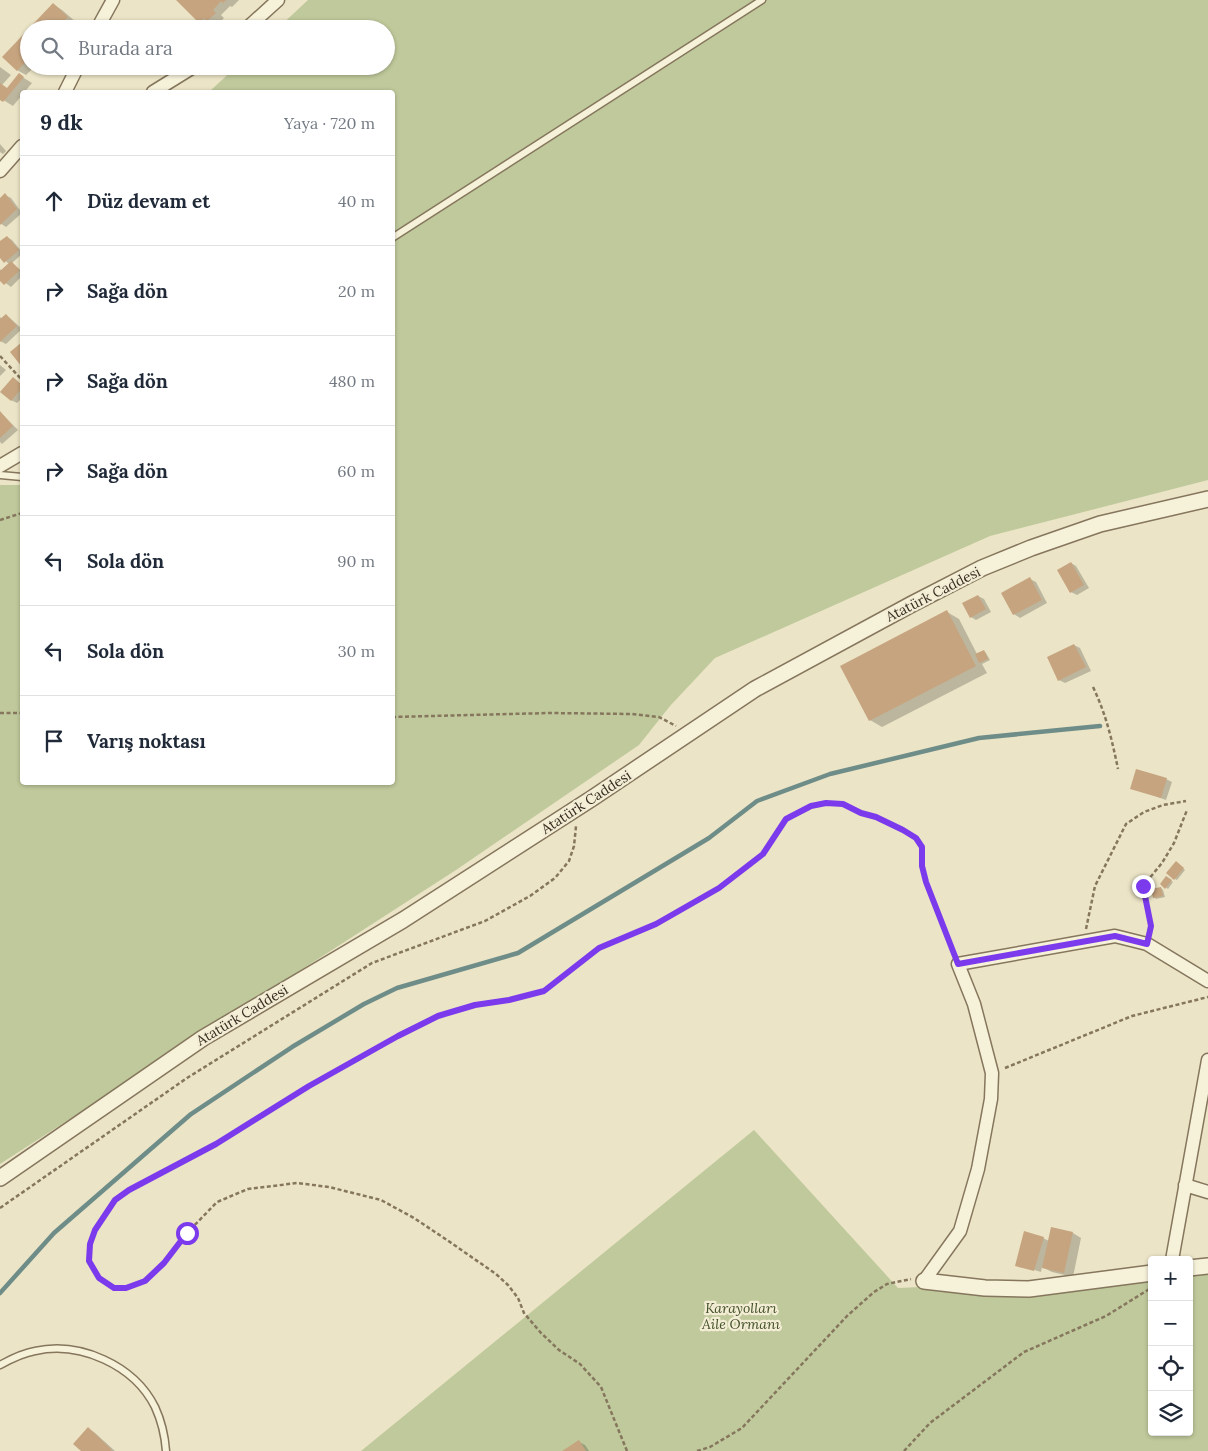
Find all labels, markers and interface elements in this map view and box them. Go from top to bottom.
search box [20,20,395,75]
icon: search [38,34,66,62]
text: Burada ara [78,36,173,60]
text: 9 dk [40,109,83,136]
text: Yaya · 720 m [284,113,375,133]
icon: ahead [40,187,68,215]
text: Düz devam et [87,189,210,213]
text: 40 m [338,191,375,211]
icon: right [40,277,68,305]
text: Sağa dön [87,279,168,303]
text: 20 m [338,281,375,301]
icon: right [40,367,68,395]
text: Sağa dön [87,369,168,393]
text: 480 m [329,371,375,391]
icon: right [40,457,68,485]
text: Sağa dön [87,459,168,483]
text: 60 m [337,461,375,481]
icon: left [40,547,68,575]
text: Sola dön [87,549,164,573]
text: 90 m [337,551,375,571]
street label: Atatürk Caddesi [882,562,983,626]
icon: left [40,637,68,665]
text: Sola dön [87,639,164,663]
text: 30 m [338,641,375,661]
icon: arrive [40,727,68,755]
text: Varış noktası [87,729,206,753]
street label: Atatürk Caddesi [537,766,635,838]
route end [1132,875,1155,898]
street label: Atatürk Caddesi [192,980,291,1050]
route start [176,1222,199,1245]
map controls [1148,1256,1193,1436]
button: + [1148,1256,1193,1301]
park label: Karayolları Aile Ormanı [701,1299,781,1333]
button: − [1148,1301,1193,1346]
button: locate [1148,1346,1193,1391]
button: layers [1148,1391,1193,1436]

